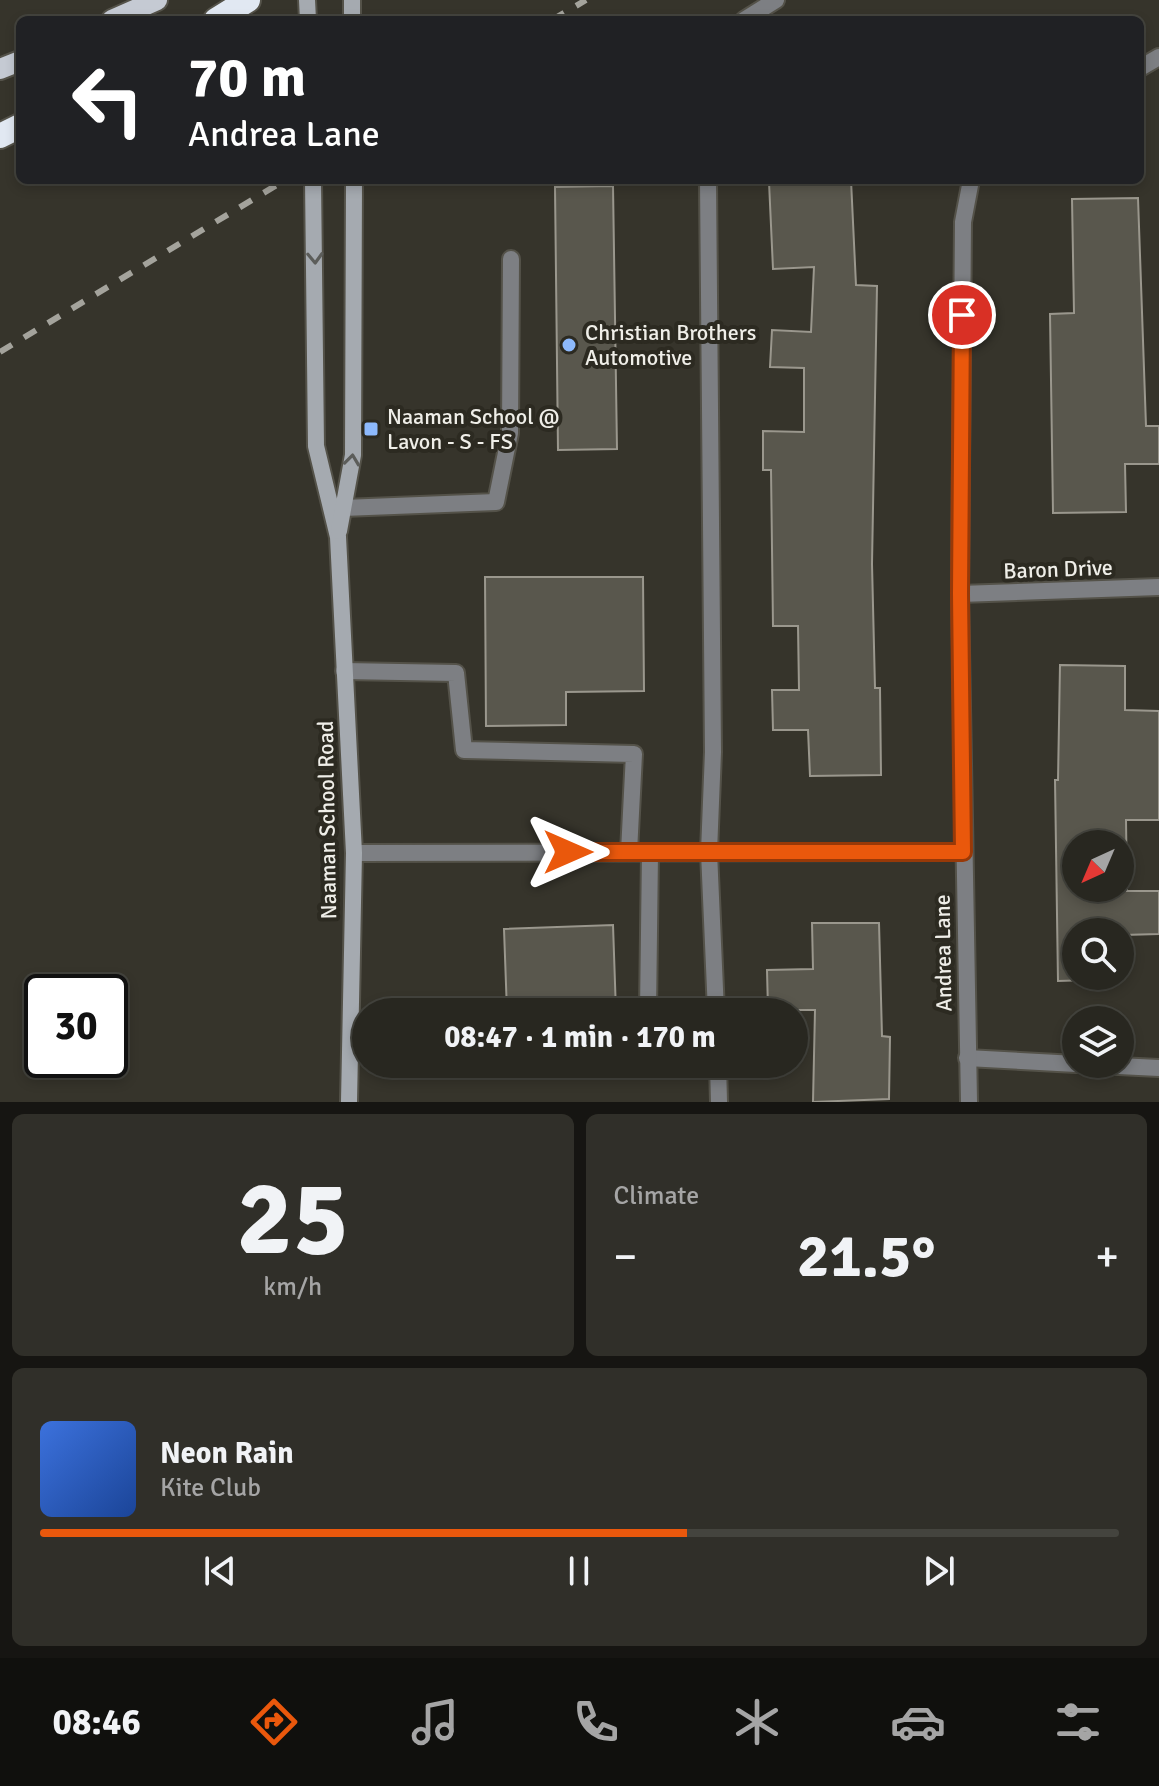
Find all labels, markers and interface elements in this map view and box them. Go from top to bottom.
text: 70 m [188,43,306,112]
icon: left [56,48,160,152]
text: Andrea Lane [188,112,380,157]
one-way arrow [306,252,323,265]
pin [928,281,996,349]
icon: arrive [940,293,984,337]
place label: Christian Brothers Automotive [585,319,756,371]
marker: Christian Brothers Automotive [560,336,578,354]
place label: Naaman School @ Lavon - S - FS [387,403,559,455]
marker: Naaman School @ Lavon - S - FS [362,420,380,438]
one-way arrow [343,453,360,466]
street label: Baron Drive [1003,554,1113,584]
street label: Naaman School Road [312,720,342,920]
position arrow [526,810,610,894]
north arrow [1062,830,1134,902]
map controls [1062,830,1134,1078]
street label: Andrea Lane [928,894,958,1012]
button: search [1062,918,1134,990]
speed limit sign: 30 [24,974,128,1078]
button: layers [1062,1006,1134,1078]
text: 08:47 · 1 min · 170 m [444,1019,716,1056]
text: 25 [237,1155,349,1283]
text: Climate [614,1180,699,1212]
text: 21.5° [797,1220,935,1294]
text: − [614,1230,637,1284]
text: + [1095,1230,1119,1284]
text: km/h [263,1271,322,1303]
text: Neon Rain [160,1435,294,1472]
text: Kite Club [160,1472,261,1504]
icon: previous [198,1549,242,1593]
icon: pause [557,1549,601,1593]
icon: next [917,1549,961,1593]
icon: directions [246,1694,302,1750]
icon: music [407,1694,463,1750]
icon: phone [568,1694,624,1750]
icon: climate [729,1694,785,1750]
icon: car [890,1694,946,1750]
icon: filters [1050,1694,1106,1750]
text: 08:46 [52,1700,141,1745]

